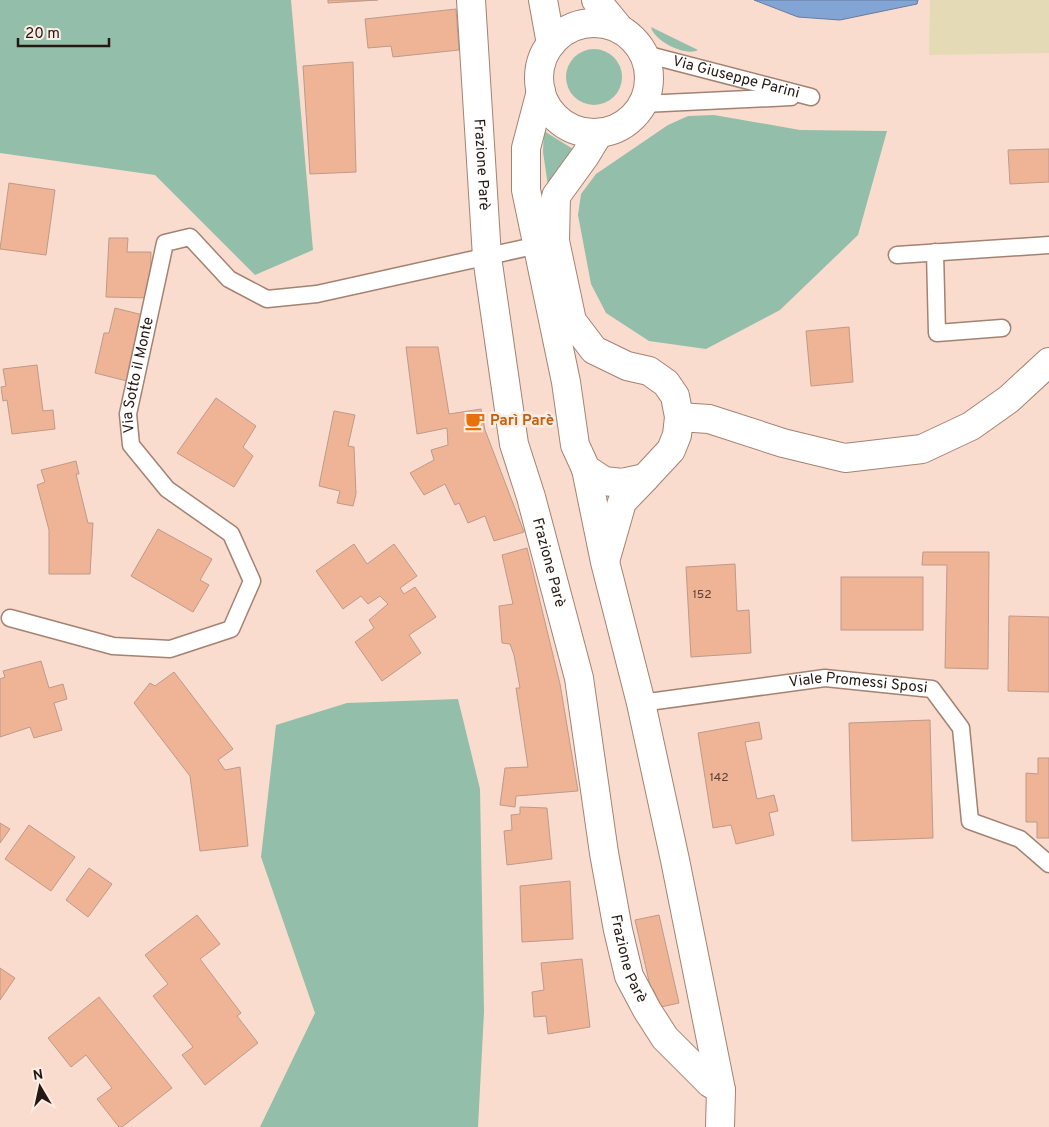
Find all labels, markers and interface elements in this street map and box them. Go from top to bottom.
scale bar [18,15,109,47]
text: 20 m [25,25,60,44]
street label: Via Giuseppe Parini [670,52,802,103]
street label: Frazione Parè [469,118,494,211]
street label: Via Sotto il Monte [118,315,158,434]
cafe icon: Parì Parè [464,410,486,432]
place label: Parì Parè [490,412,554,431]
street label: Frazione Parè [527,516,569,609]
house number: 152 [692,587,712,603]
street label: Viale Promessi Sposi [788,668,928,698]
house number: 142 [709,770,729,786]
street label: Frazione Parè [606,913,651,1006]
north arrow [15,1062,65,1112]
text: N [32,1066,45,1085]

